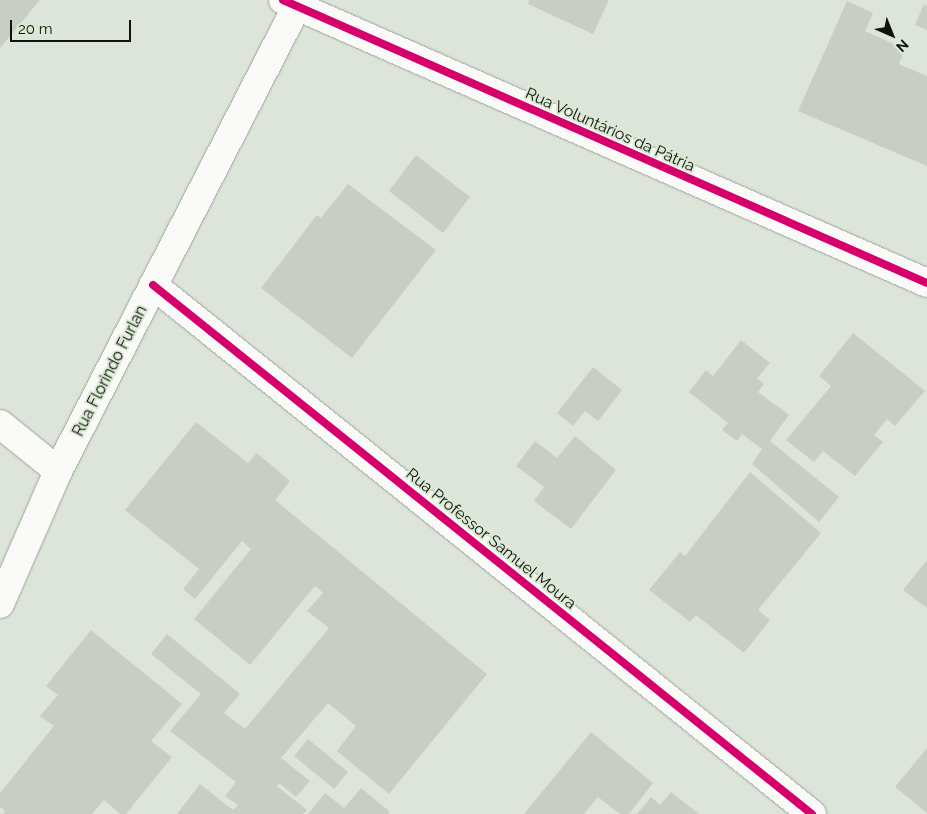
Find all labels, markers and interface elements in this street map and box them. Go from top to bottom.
scale bar [12,10,134,42]
north arrow [867,10,917,60]
text: 20 m [18,20,53,38]
text: N [893,36,912,55]
street label: Rua Voluntários da Pátria [522,84,698,176]
street label: Rua Florindo Furlan [69,302,151,440]
street label: Rua Professor Samuel Moura [402,464,580,614]

